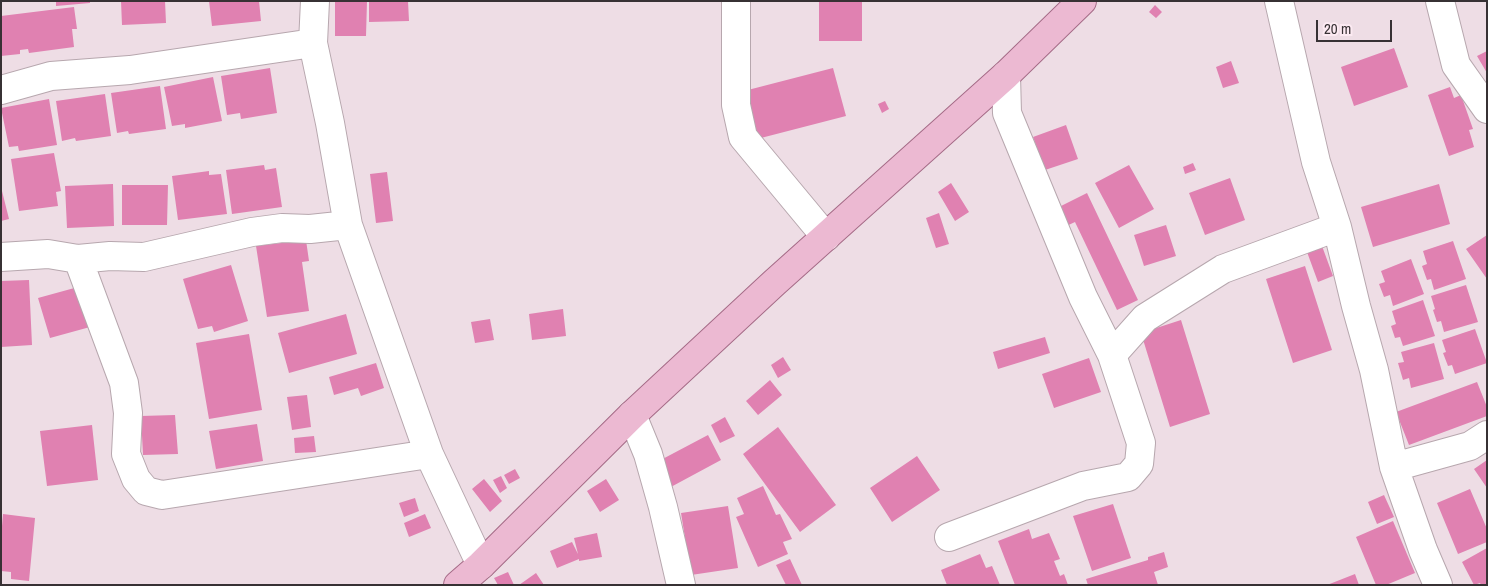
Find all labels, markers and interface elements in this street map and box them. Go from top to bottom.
scale bar [1318,10,1394,42]
text: 20 m [1324,18,1351,39]

